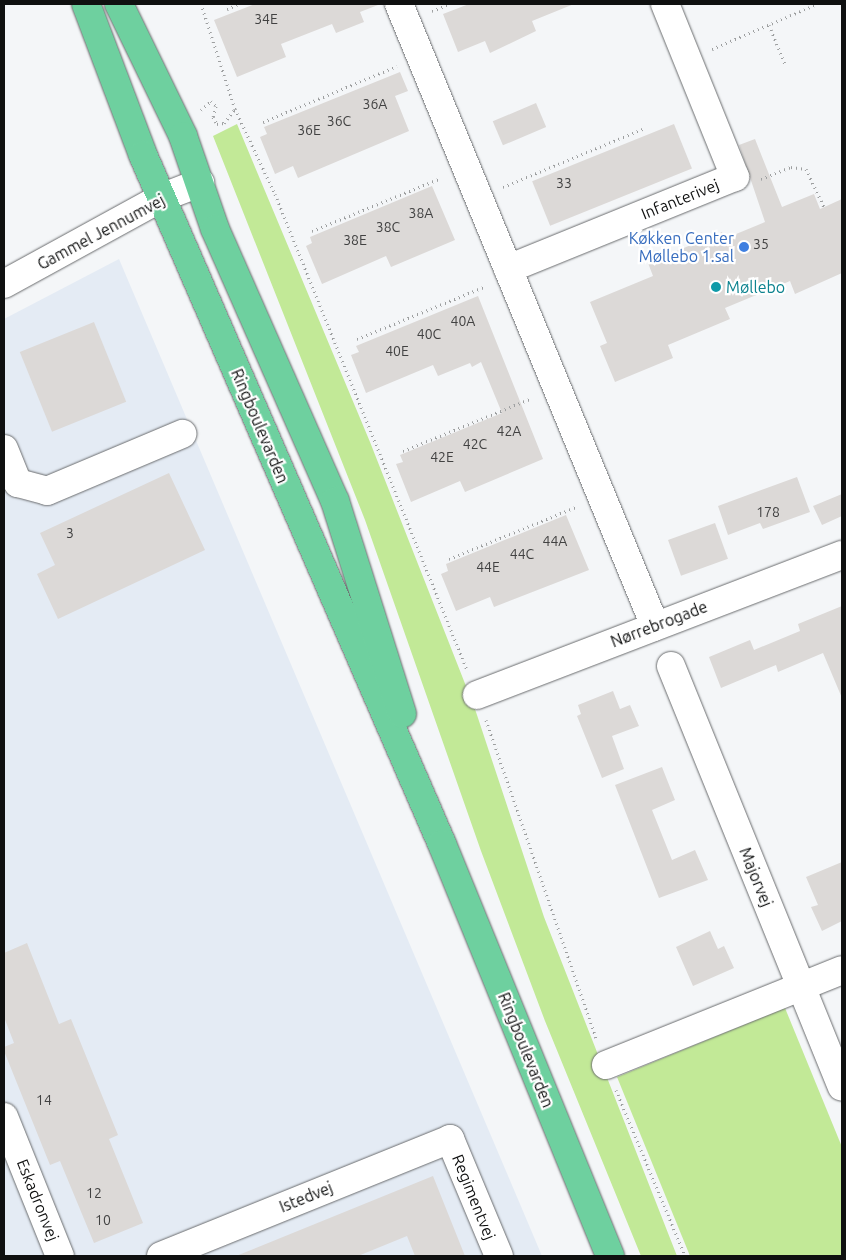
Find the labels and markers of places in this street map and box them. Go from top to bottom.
place label: Køkken Center Møllebo 1.sal [629,228,734,266]
marker: Køkken Center Møllebo 1.sal [738,241,750,253]
place label: Møllebo [726,277,785,297]
marker: Møllebo [710,281,722,293]

